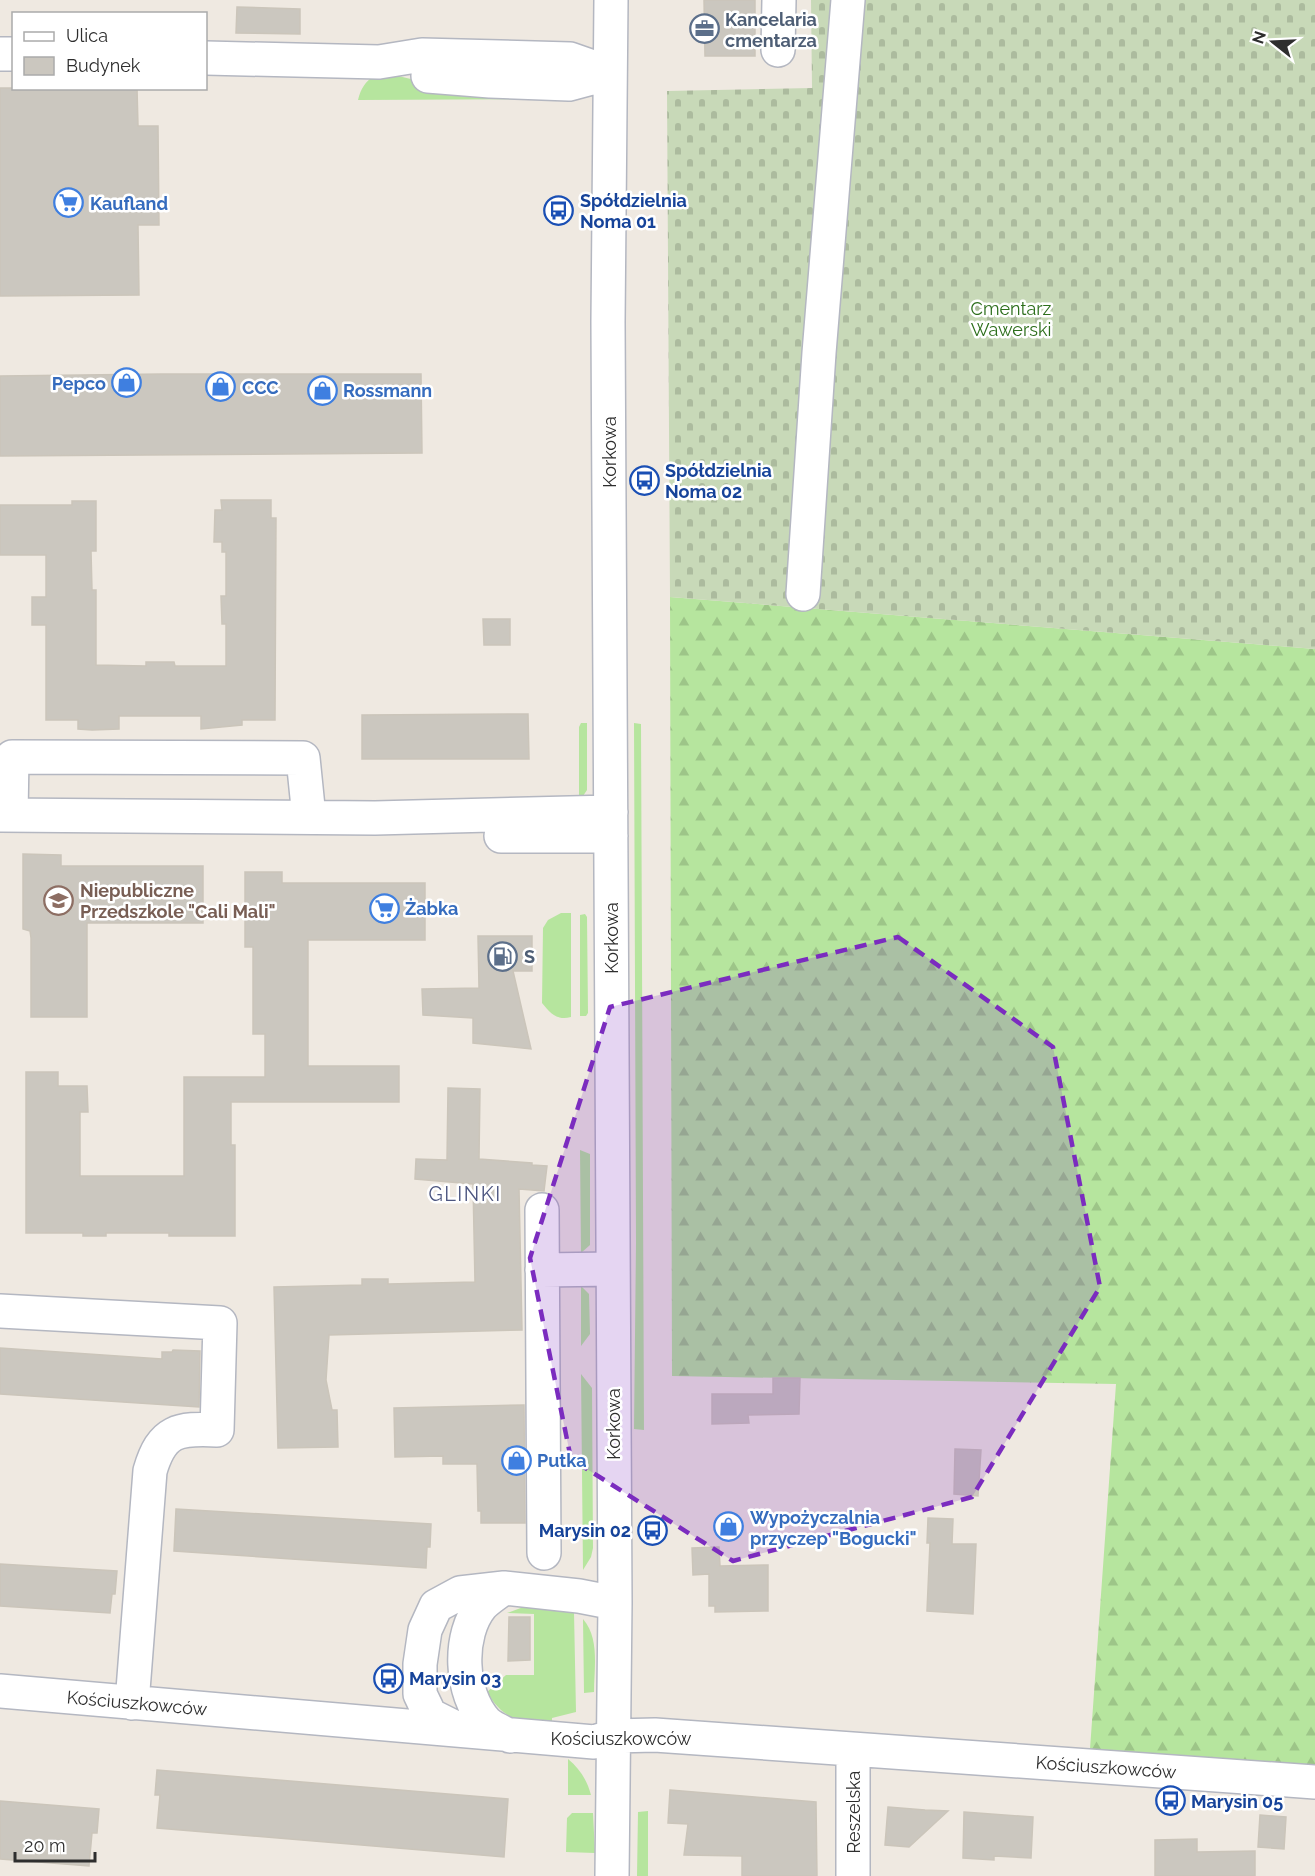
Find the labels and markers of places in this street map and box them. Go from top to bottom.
place label: Kancelaria cmentarza [725,9,817,51]
office icon: Kancelaria cmentarza [688,13,720,45]
supermarket icon: Kaufland [53,187,85,219]
place label: Spółdzielnia Noma 01 [580,190,687,232]
place label: Kaufland [90,193,168,214]
bus stop icon: Spółdzielnia Noma 01 [543,194,575,226]
shop icon: Pepco [111,367,143,399]
shop icon: CCC [205,371,237,403]
place label: Pepco [52,373,106,394]
shop icon: Rossmann [306,374,338,406]
place label: CCC [242,377,279,398]
place label: Rossmann [343,380,432,401]
place label: Spółdzielnia Noma 02 [665,460,772,502]
bus stop icon: Spółdzielnia Noma 02 [628,464,660,496]
place label: Niepubliczne Przedszkole "Cali Mali" [80,880,276,922]
school or university icon: Niepubliczne Przedszkole "Cali Mali" [43,884,75,916]
supermarket icon: Żabka [368,892,400,924]
place label: Żabka [405,898,458,919]
fuel station icon: S [487,940,519,972]
place label: S [524,946,535,967]
shop icon: Putka [500,1444,532,1476]
place label: Putka [537,1450,587,1471]
place label: Wypożyczalnia przyczep "Bogucki" [750,1507,917,1549]
shop icon: Wypożyczalnia przyczep "Bogucki" [713,1511,745,1543]
bus stop icon: Marysin 02 [636,1514,668,1546]
place label: Marysin 02 [539,1520,631,1541]
bus stop icon: Marysin 03 [372,1662,404,1694]
place label: Marysin 03 [409,1668,501,1689]
bus stop icon: Marysin 05 [1154,1785,1186,1817]
place label: Marysin 05 [1191,1791,1283,1812]

